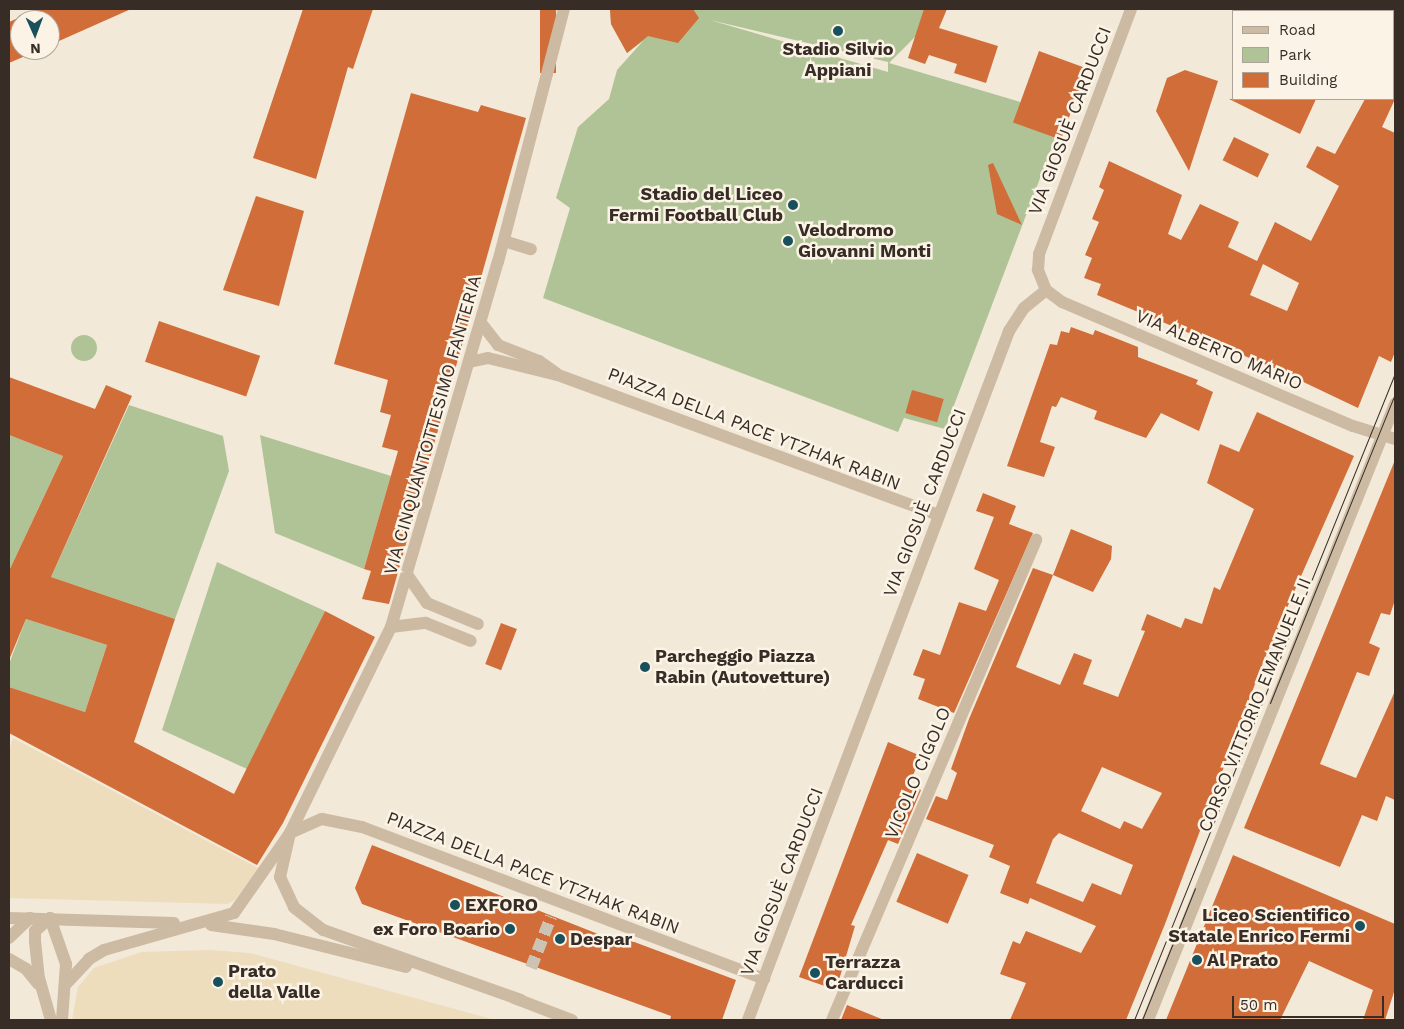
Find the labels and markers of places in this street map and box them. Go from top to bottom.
marker: Stadio Silvio Appiani [832,25,844,37]
place label: Stadio Silvio Appiani [783,39,893,82]
place label: Stadio del Liceo Fermi Football Club [609,184,783,226]
marker: Stadio del Liceo Fermi Football Club [787,199,799,211]
place label: Velodromo Giovanni Monti [798,220,931,262]
marker: Velodromo Giovanni Monti [782,235,794,247]
place label: Parcheggio Piazza Rabin (Autovetture) [655,646,830,689]
marker: Parcheggio Piazza Rabin (Autovetture) [639,661,651,673]
place label: EXFORO [465,894,538,916]
marker: EXFORO [449,899,461,911]
place label: Liceo Scientifico Statale Enrico Fermi [1168,905,1350,948]
place label: ex Foro Boario [373,918,500,940]
marker: Liceo Scientifico Statale Enrico Fermi [1354,920,1366,932]
marker: ex Foro Boario [504,923,516,935]
place label: Despar [570,928,632,950]
marker: Despar [554,933,566,945]
place label: Al Prato [1207,949,1279,971]
place label: Terrazza Carducci [825,952,903,994]
marker: Al Prato [1191,954,1203,966]
place label: Prato della Valle [228,961,321,1004]
marker: Terrazza Carducci [809,967,821,979]
marker: Prato della Valle [212,976,224,988]

